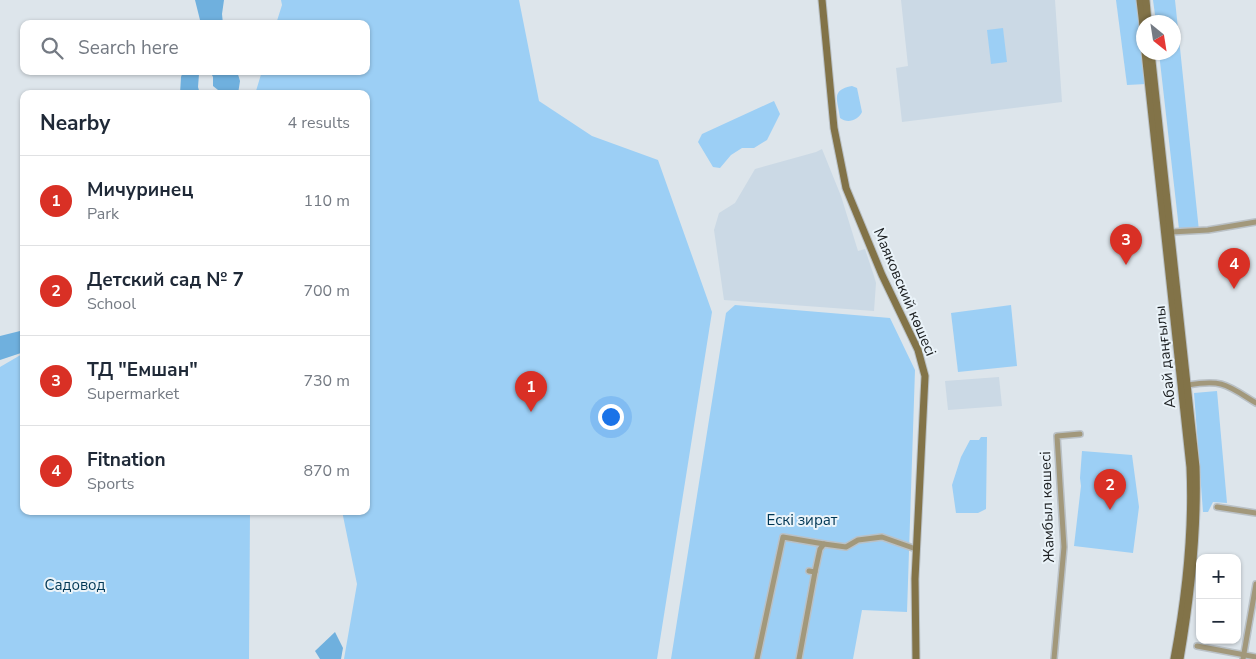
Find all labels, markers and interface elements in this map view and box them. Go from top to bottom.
north arrow [1136,15,1181,60]
search box [20,20,370,75]
icon: search [38,34,66,62]
text: Search here [78,35,179,61]
text: Nearby [40,109,110,137]
text: 4 results [288,112,350,134]
text: Мичуринец [87,177,193,203]
text: 1 [51,190,61,212]
text: 110 m [303,190,350,212]
text: Park [87,203,119,225]
pin: 3 [1110,224,1142,265]
street label: Маяковский көшесі [869,225,941,359]
pin: 4 [1218,248,1250,289]
text: Детский сад № 7 [87,267,244,293]
text: 2 [51,280,61,302]
text: 700 m [303,280,350,302]
text: School [87,293,136,315]
street label: Абай даңғылы [1150,305,1180,409]
text: ТД "Емшан" [87,357,198,383]
text: 3 [51,370,61,392]
text: 730 m [303,370,350,392]
pin: 1 [515,371,547,412]
text: Supermarket [87,383,179,405]
your location [598,404,624,430]
text: Fitnation [87,447,166,473]
street label: Жамбыл көшесі [1035,451,1059,563]
text: 4 [51,460,61,482]
text: 870 m [303,460,350,482]
pin: 2 [1094,469,1126,510]
text: Sports [87,473,135,495]
park label: Ескі зират [766,510,838,530]
map controls [1196,554,1241,644]
button: + [1196,554,1241,599]
park label: Садовод [45,575,106,595]
button: − [1196,599,1241,644]

